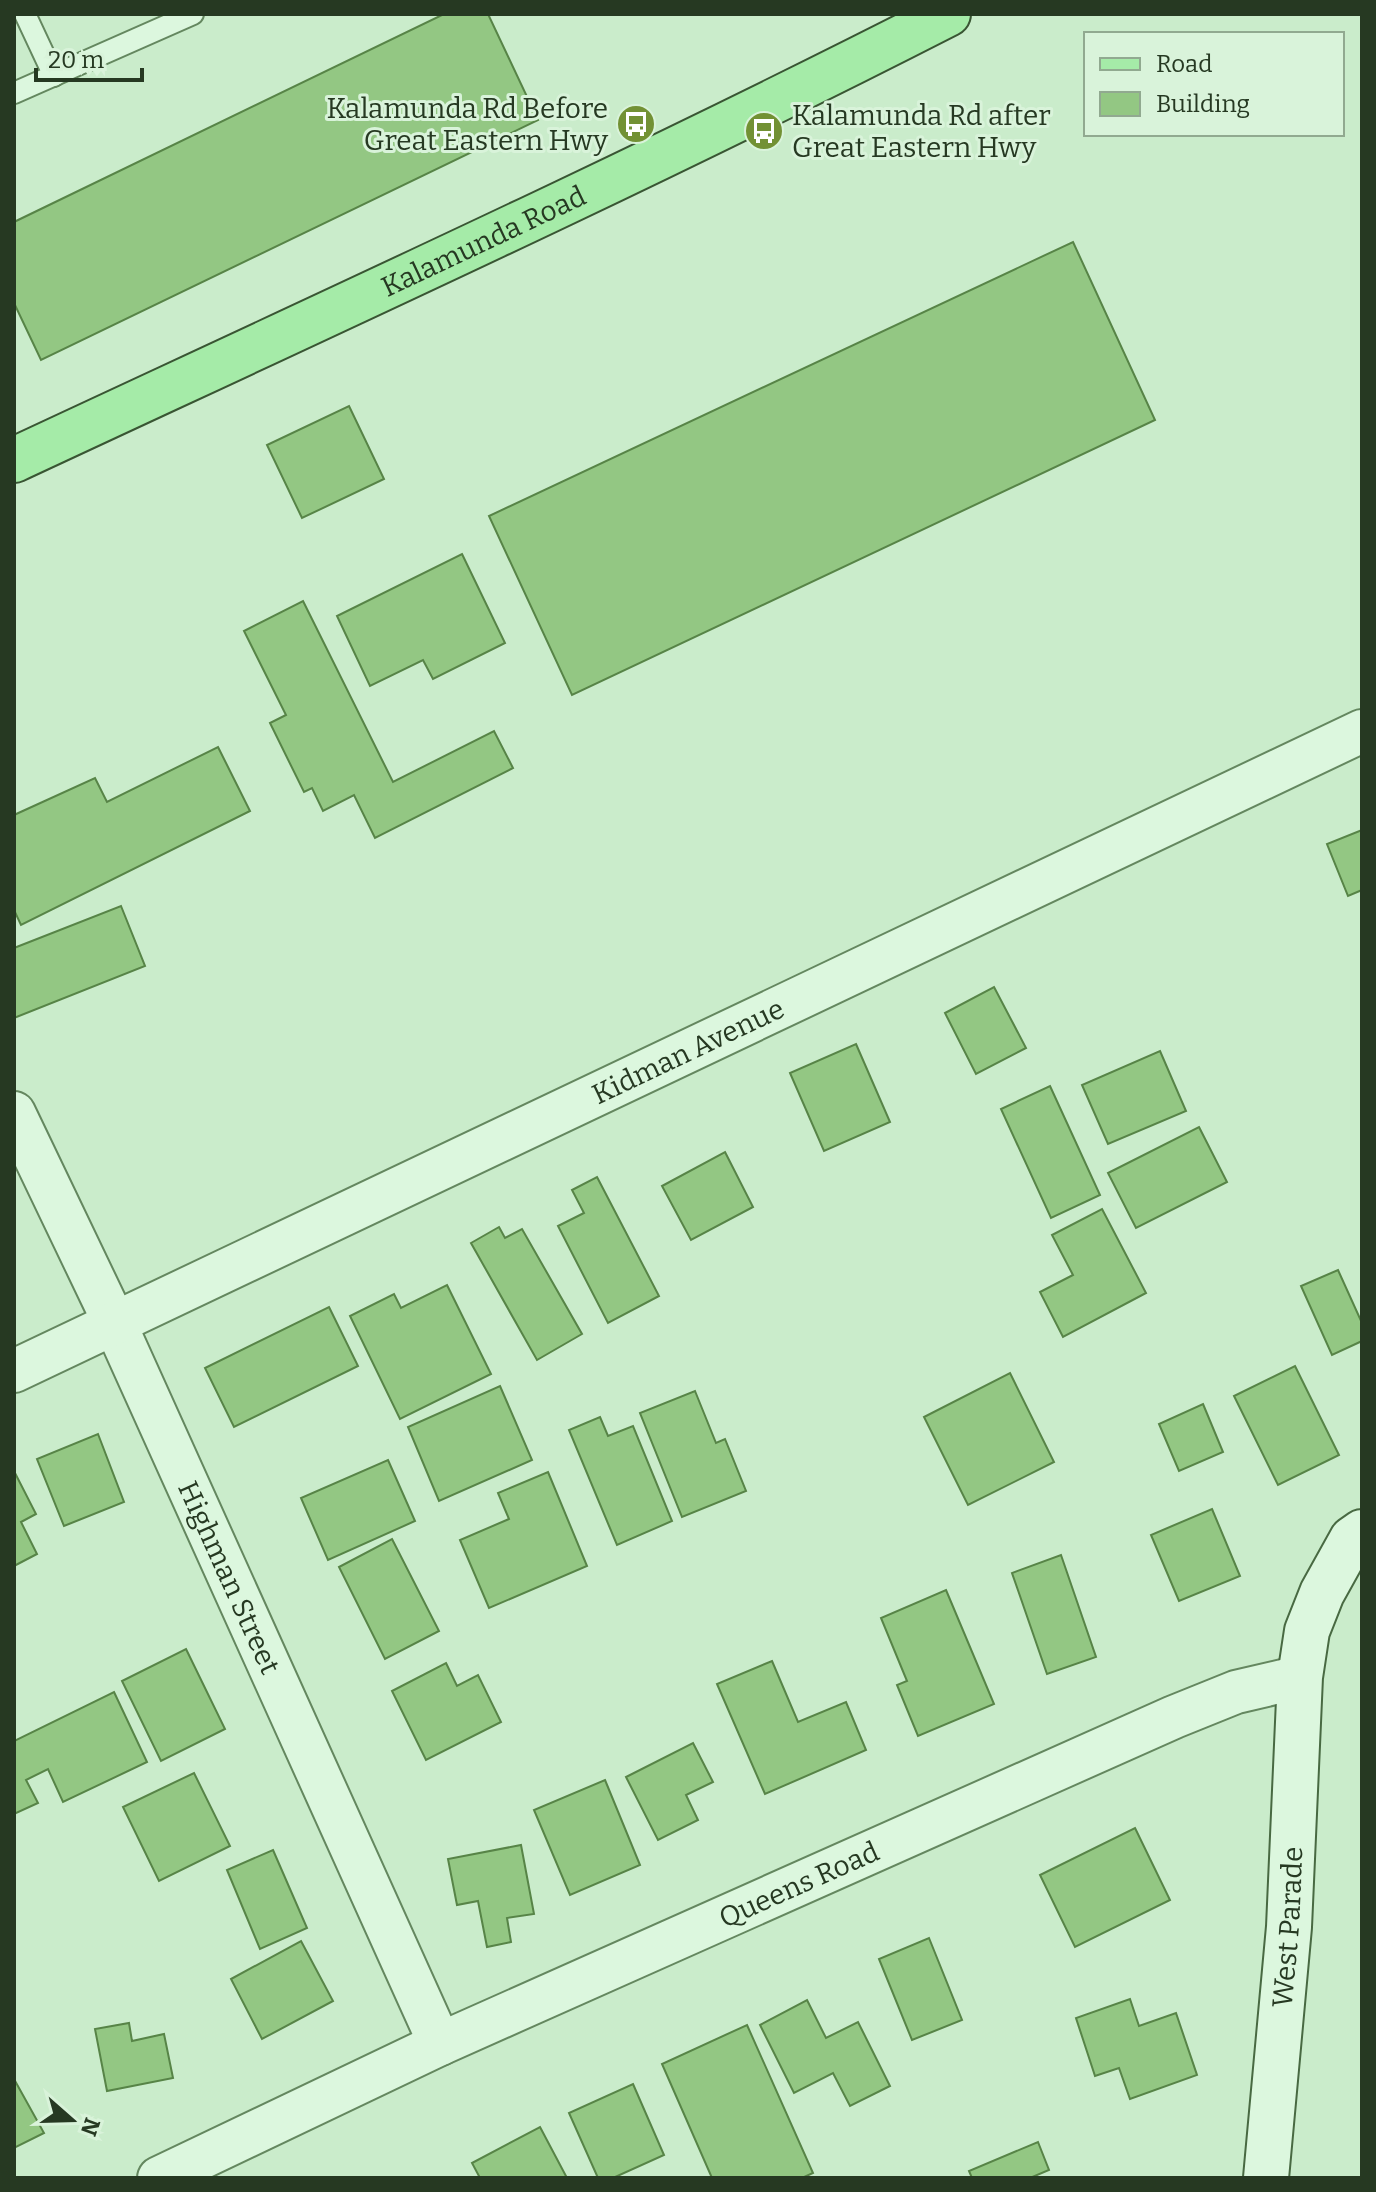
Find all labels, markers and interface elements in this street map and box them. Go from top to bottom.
scale bar [36,32,142,82]
legend [1084,32,1344,136]
text: 20 m [48,46,104,74]
text: Road [1156,50,1212,78]
text: Building [1156,90,1250,118]
place label: Kalamunda Rd Before Great Eastern Hwy [326,92,608,157]
place label: Kalamunda Rd after Great Eastern Hwy [792,99,1051,164]
bus stop icon: Kalamunda Rd Before Great Eastern Hwy [615,103,657,145]
bus stop icon: Kalamunda Rd after Great Eastern Hwy [743,110,785,152]
street label: Kalamunda Road [376,179,591,303]
street label: Kidman Avenue [587,991,789,1111]
street label: Highman Street [172,1476,287,1679]
street label: Queens Road [714,1834,884,1934]
street label: West Parade [1265,1846,1309,2009]
north arrow [32,2080,112,2160]
text: N [75,2114,106,2139]

